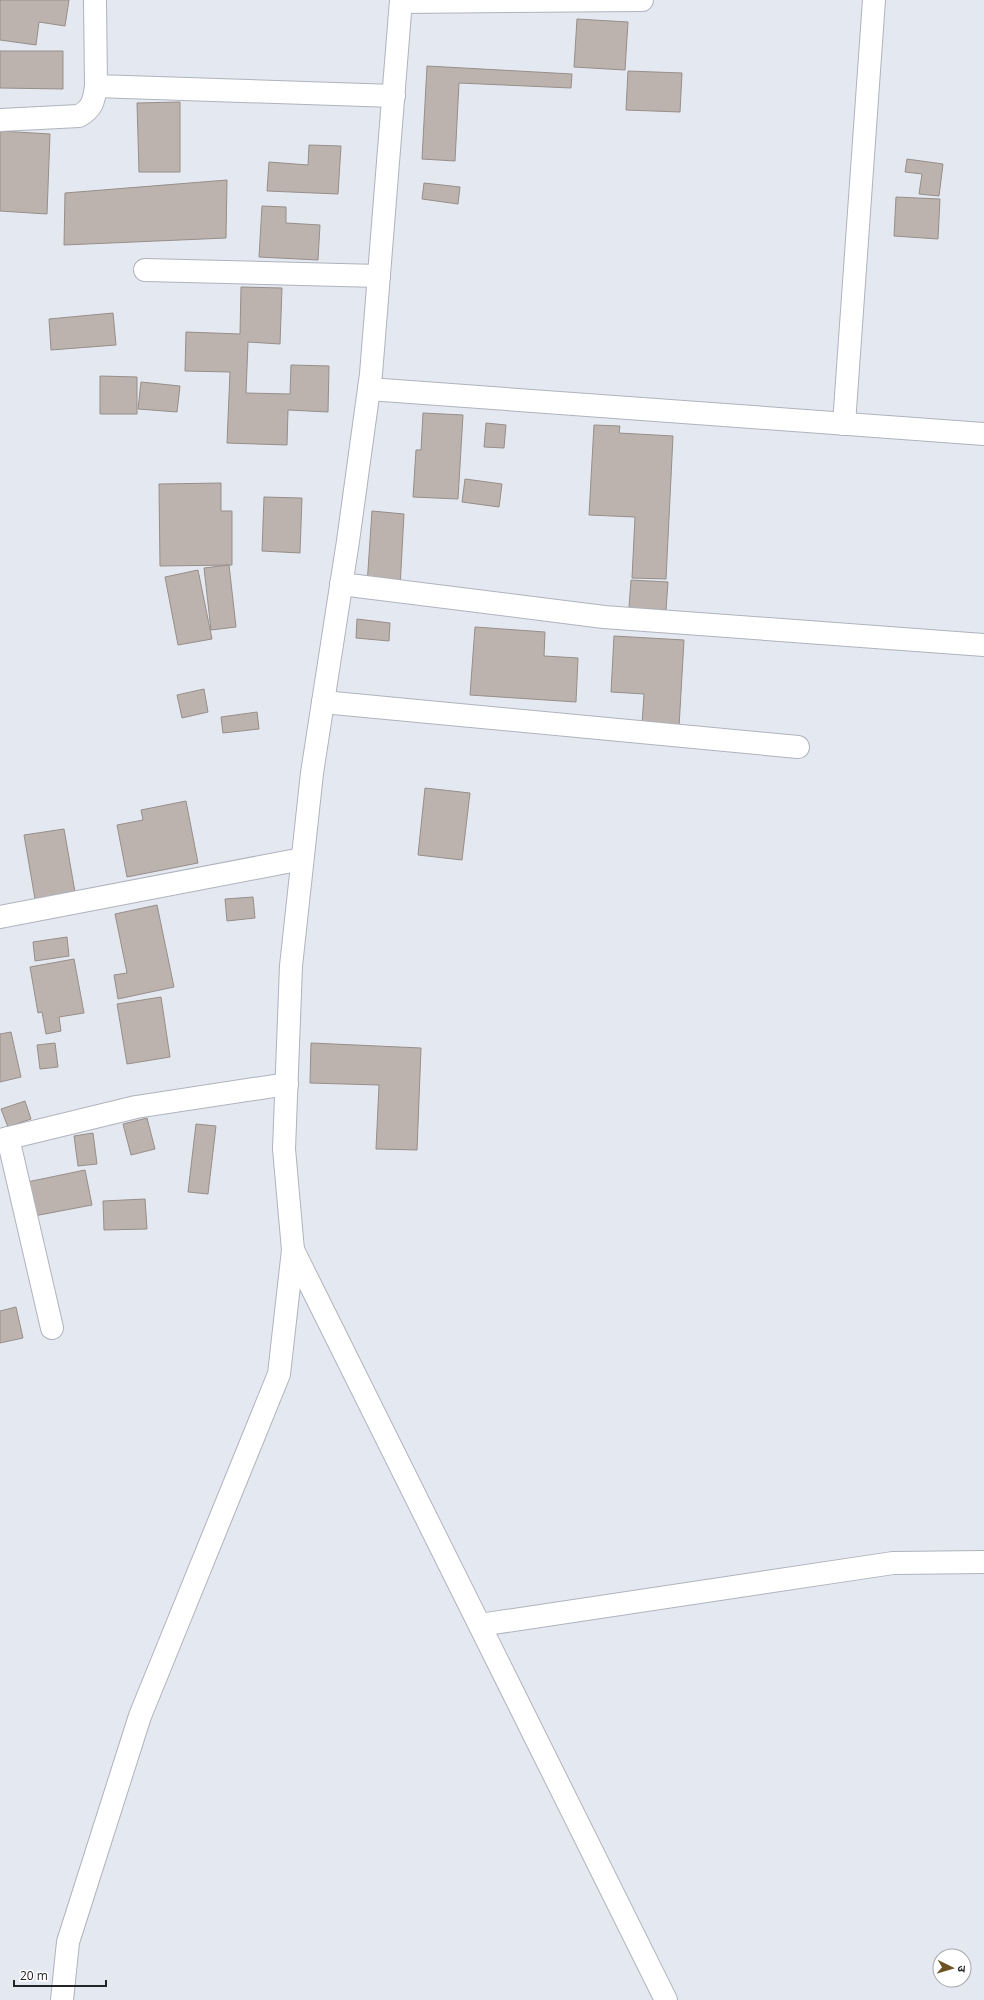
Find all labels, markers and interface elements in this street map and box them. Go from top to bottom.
north arrow [932,1948,972,1988]
scale bar [14,1962,106,1988]
text: उ [955,1965,970,1973]
text: 20 m [20,1967,48,1984]

